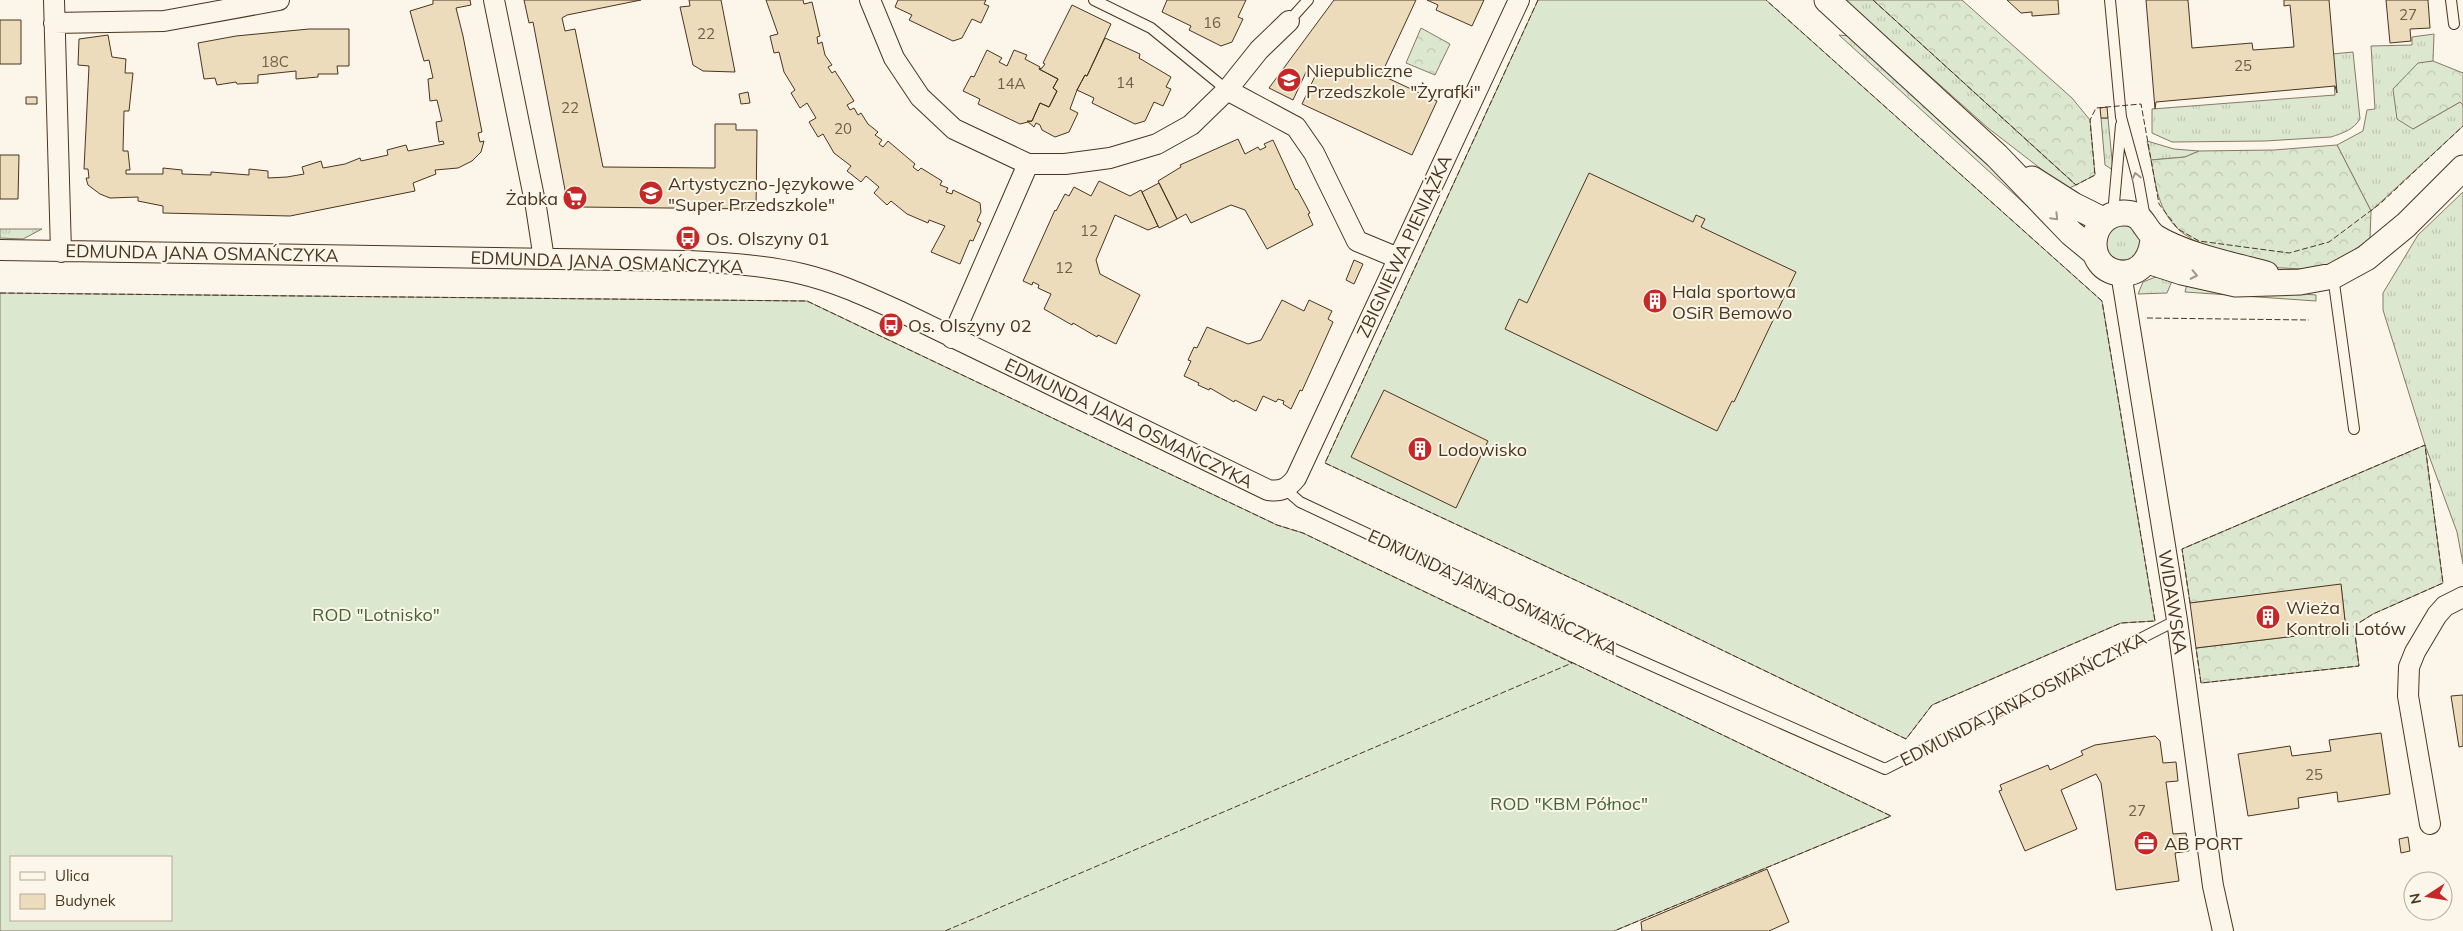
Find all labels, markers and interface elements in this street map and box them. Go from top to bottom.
house number: 27 [2399,5,2417,24]
house number: 16 [1203,13,1221,32]
house number: 22 [697,24,715,43]
house number: 18C [261,52,289,71]
house number: 25 [2234,56,2252,75]
place label: Niepubliczne Przedszkole "Żyrafki" [1306,59,1481,103]
school or university icon: Niepubliczne Przedszkole "Żyrafki" [1276,67,1302,93]
house number: 14 [1116,73,1134,92]
house number: 14A [996,74,1026,93]
house number: 22 [561,98,579,117]
house number: 20 [834,119,852,138]
street label: ZBIGNIEWA PIENIĄŻKA [1351,151,1457,341]
one-way arrow [2131,171,2142,180]
place label: Artystyczno-Językowe "Super Przedszkole" [668,172,854,216]
school or university icon: Artystyczno-Językowe "Super Przedszkole" [638,180,664,206]
supermarket icon: Żabka [562,185,588,211]
place label: Żabka [506,187,558,210]
one-way arrow [2049,211,2058,220]
house number: 12 [1080,221,1098,240]
bus stop icon: Os. Olszyny 01 [675,225,701,251]
place label: Os. Olszyny 01 [706,227,830,250]
street label: EDMUNDA JANA OSMAŃCZYKA [65,239,339,267]
street label: EDMUNDA JANA OSMAŃCZYKA [470,246,744,278]
house number: 12 [1055,258,1073,277]
one-way arrow [2190,269,2199,280]
place label: Hala sportowa OSiR Bemowo [1672,280,1796,324]
building icon: Hala sportowa OSiR Bemowo [1642,288,1668,314]
bus stop icon: Os. Olszyny 02 [878,312,904,338]
place label: Os. Olszyny 02 [908,314,1032,337]
street label: EDMUNDA JANA OSMAŃCZYKA [1001,353,1257,493]
building icon: Lodowisko [1407,436,1433,462]
place label: Lodowisko [1438,438,1527,461]
street label: EDMUNDA JANA OSMAŃCZYKA [1364,524,1622,660]
street label: WIDAWSKA [2153,548,2193,656]
place label: Wieża Kontroli Lotów [2286,596,2407,640]
park label: ROD "Lotnisko" [312,603,440,626]
building icon: Wieża Kontroli Lotów [2255,604,2281,630]
street label: EDMUNDA JANA OSMAŃCZYKA [1896,627,2150,771]
house number: 25 [2305,765,2323,784]
park label: ROD "KBM Północ" [1490,792,1648,815]
house number: 27 [2128,801,2146,820]
office icon: AB PORT [2133,830,2159,856]
place label: AB PORT [2164,832,2243,855]
legend [10,856,172,921]
text: Ulica [55,866,89,885]
north arrow [2403,871,2453,921]
text: Budynek [55,891,116,910]
text: N [2405,892,2425,906]

